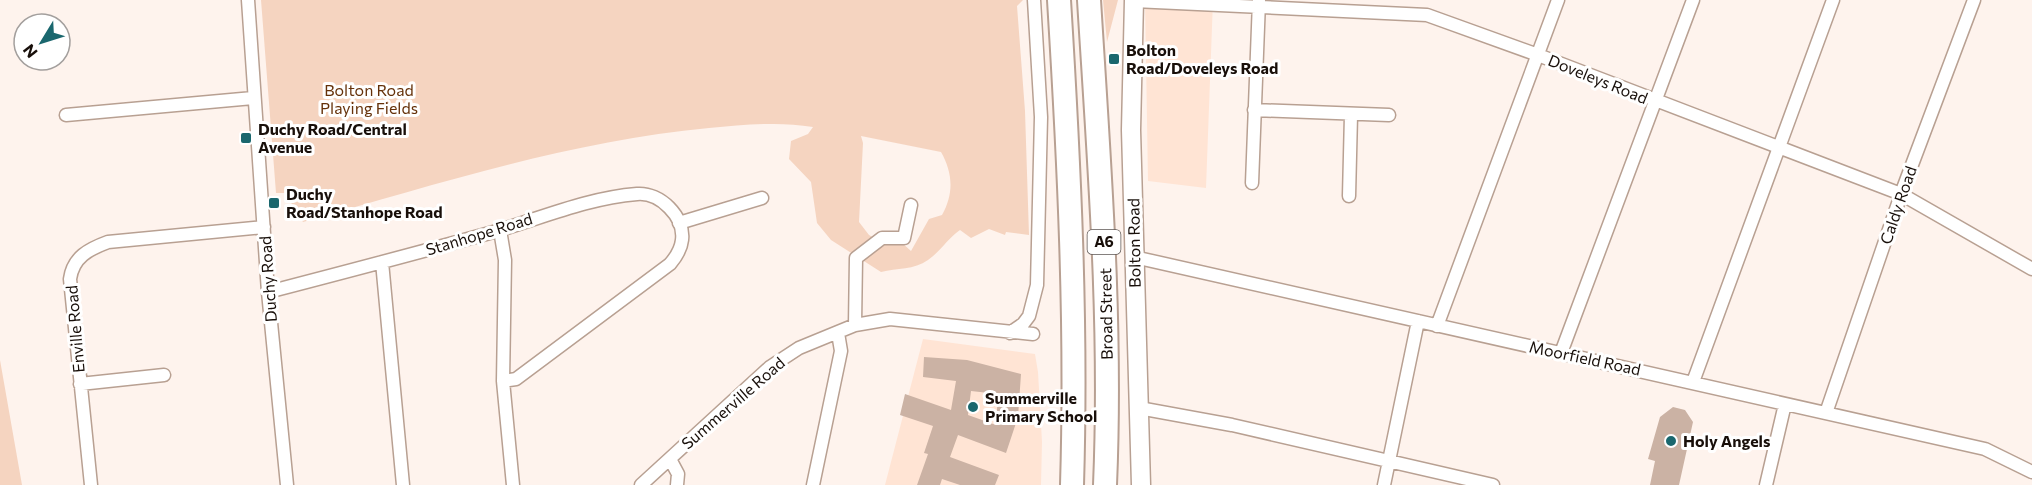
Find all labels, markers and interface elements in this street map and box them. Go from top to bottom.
north arrow [12,12,72,72]
place label: Bolton Road/Doveleys Road [1126,40,1278,77]
text: N [19,41,41,62]
street label: Doveleys Road [1546,50,1651,107]
marker: Bolton Road/Doveleys Road [1107,52,1121,66]
park label: Bolton Road Playing Fields [320,80,418,117]
place label: Duchy Road/Central Avenue [258,119,407,156]
marker: Duchy Road/Central Avenue [239,131,253,145]
street label: Caldy Road [1875,163,1920,246]
place label: Duchy Road/Stanhope Road [286,184,443,221]
marker: Duchy Road/Stanhope Road [267,196,281,210]
street label: Bolton Road [1123,198,1144,288]
street label: Stanhope Road [423,208,534,259]
road number: A6 [1088,230,1120,254]
street label: Duchy Road [255,235,280,323]
street label: Broad Street [1095,267,1116,360]
street label: Enville Road [61,284,88,374]
street label: Moorfield Road [1528,336,1643,379]
street label: Summerville Road [677,353,788,453]
place label: Summerville Primary School [985,388,1097,425]
marker: Summerville Primary School [966,400,980,414]
place label: Holy Angels [1683,431,1770,450]
marker: Holy Angels [1664,434,1678,448]

